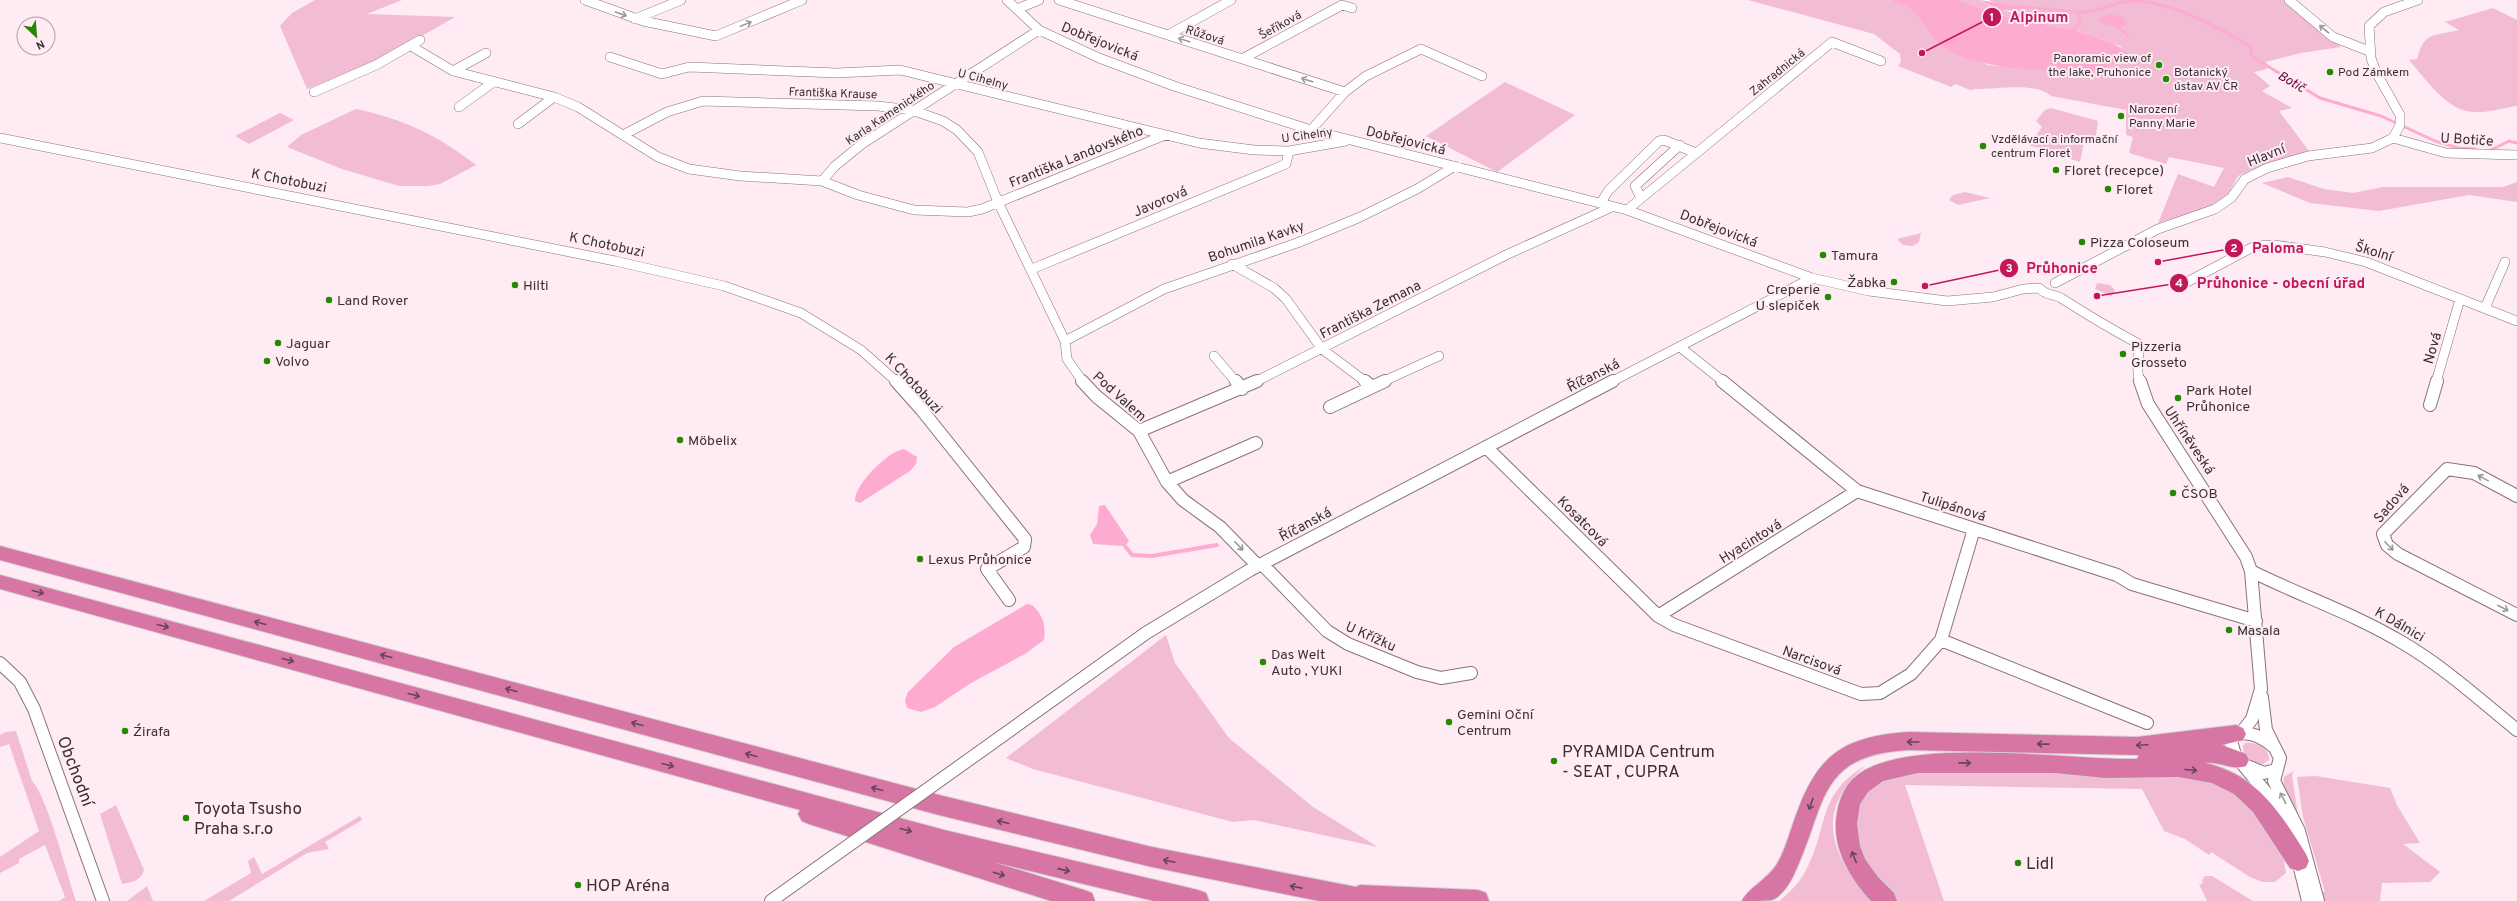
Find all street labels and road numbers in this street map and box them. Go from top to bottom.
street label: Šeříková [1256,8,1305,44]
street label: Dobřejovická [1058,19,1140,66]
street label: Růžová [1183,22,1226,50]
street label: Zahradnická [1746,45,1809,100]
street label: U Cihelny [956,66,1010,94]
street label: Karla Kamenického [843,78,938,150]
street label: Františka Krause [788,84,878,104]
street label: Františka Landovského [1007,123,1146,192]
street label: Dobřejovická [1364,123,1447,160]
street label: U Cihelny [1281,124,1334,147]
street label: U Botiče [2440,130,2494,151]
street label: Hlavní [2245,141,2289,172]
street label: K Chotobuzi [249,166,328,197]
street label: Javorová [1131,183,1190,221]
street label: Dobřejovická [1677,207,1760,252]
street label: Bohumila Kavky [1206,218,1307,267]
street label: K Chotobuzi [567,229,646,262]
street label: Školní [2353,238,2396,267]
street label: Františka Zemana [1317,277,1424,343]
street label: Nová [2421,331,2446,366]
street label: K Chotobuzi [881,350,945,418]
street label: Říčanská [1564,355,1623,397]
street label: Pod Valem [1089,369,1149,426]
street label: Uhříněveská [2160,404,2218,478]
street label: Sadová [2371,481,2414,527]
street label: Tulipánová [1917,489,1988,526]
street label: Kosatcová [1553,493,1611,551]
street label: Říčanská [1276,504,1335,546]
street label: Hyacintová [1717,516,1785,568]
street label: K Dálnici [2371,604,2427,646]
street label: U Křížku [1343,619,1398,656]
street label: Narcisová [1780,643,1843,680]
street label: Obchodní [51,733,98,812]

